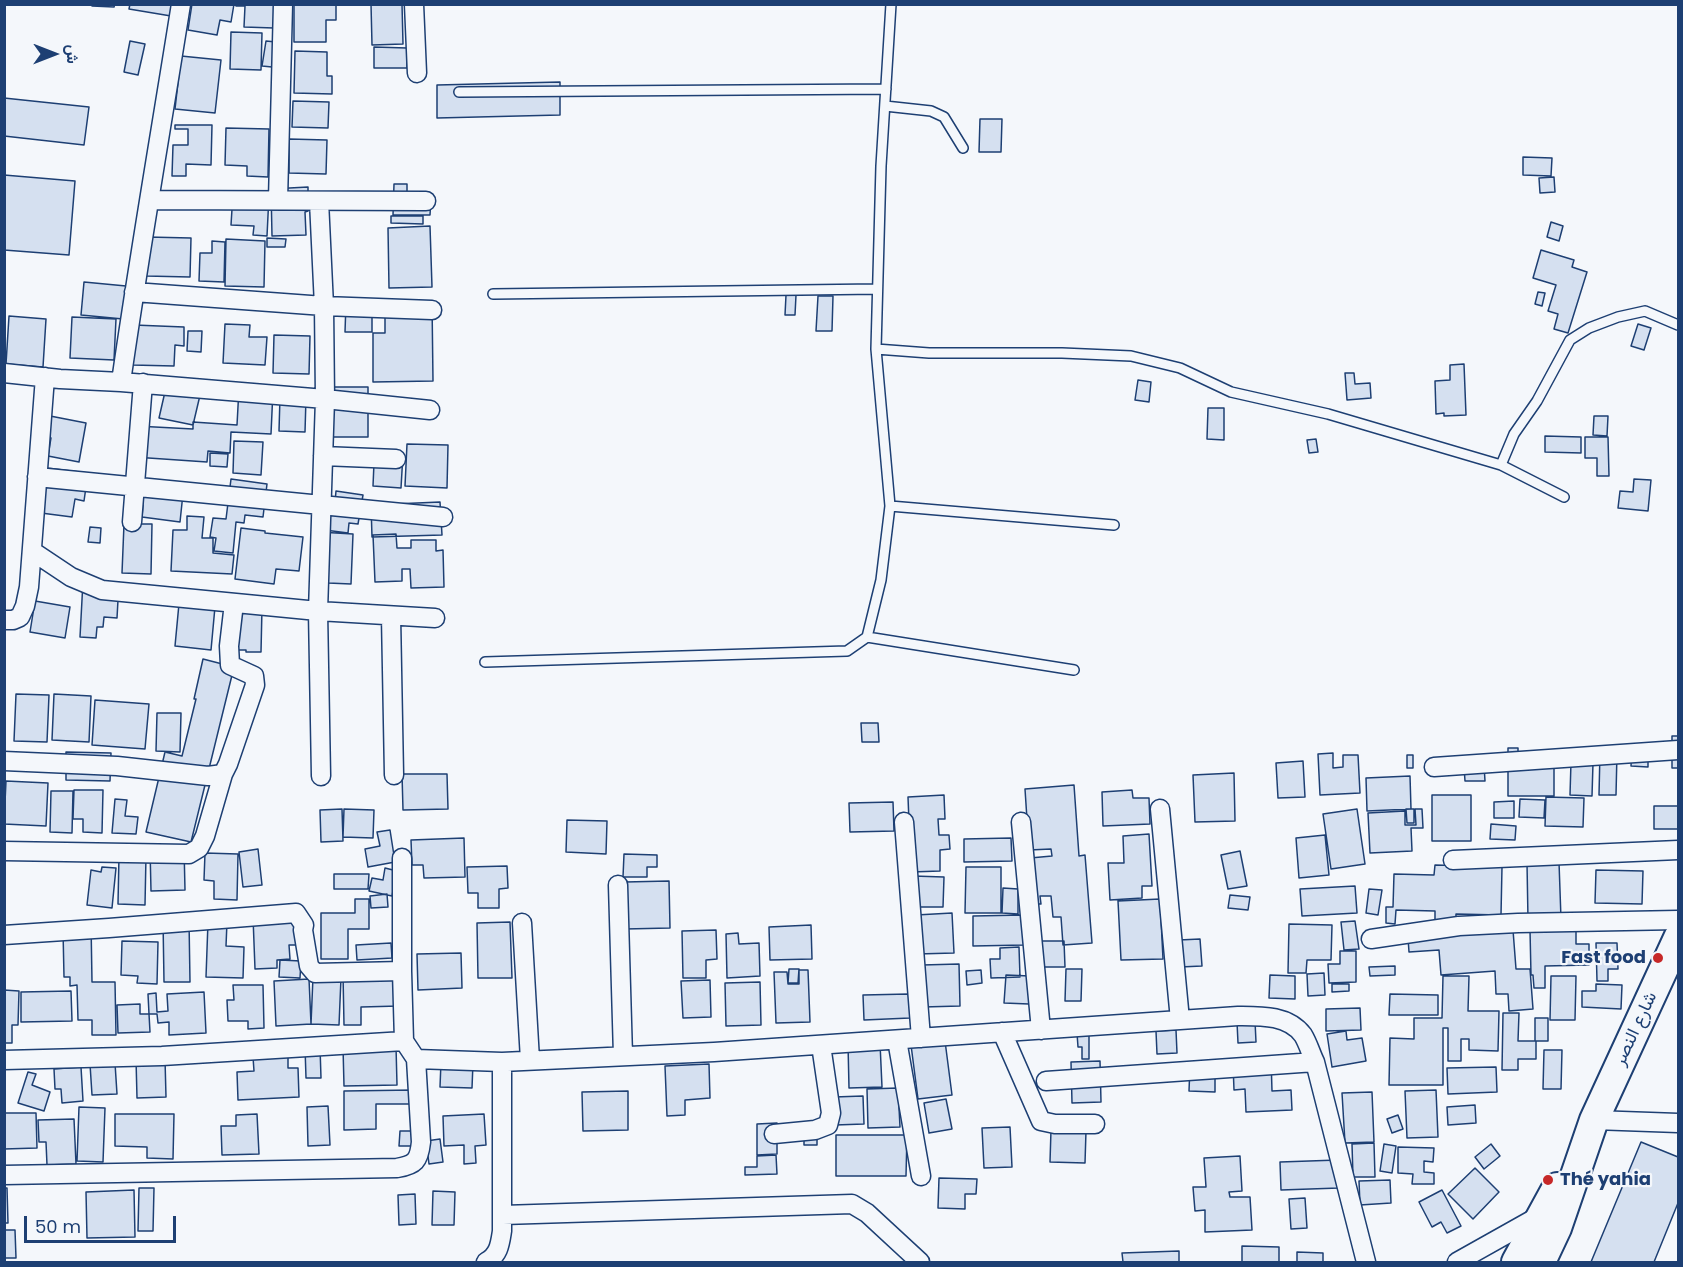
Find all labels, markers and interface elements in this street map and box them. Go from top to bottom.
north arrow [24,24,84,84]
text: ش [61,44,84,64]
place label: Fast food [1561,947,1646,969]
marker: Fast food [1651,951,1665,965]
street label: شارع النصر [1610,989,1662,1069]
place label: Thé yahia [1560,1169,1651,1191]
marker: Thé yahia [1541,1173,1555,1187]
scale bar [27,1204,178,1242]
text: 50 m [35,1214,81,1239]

